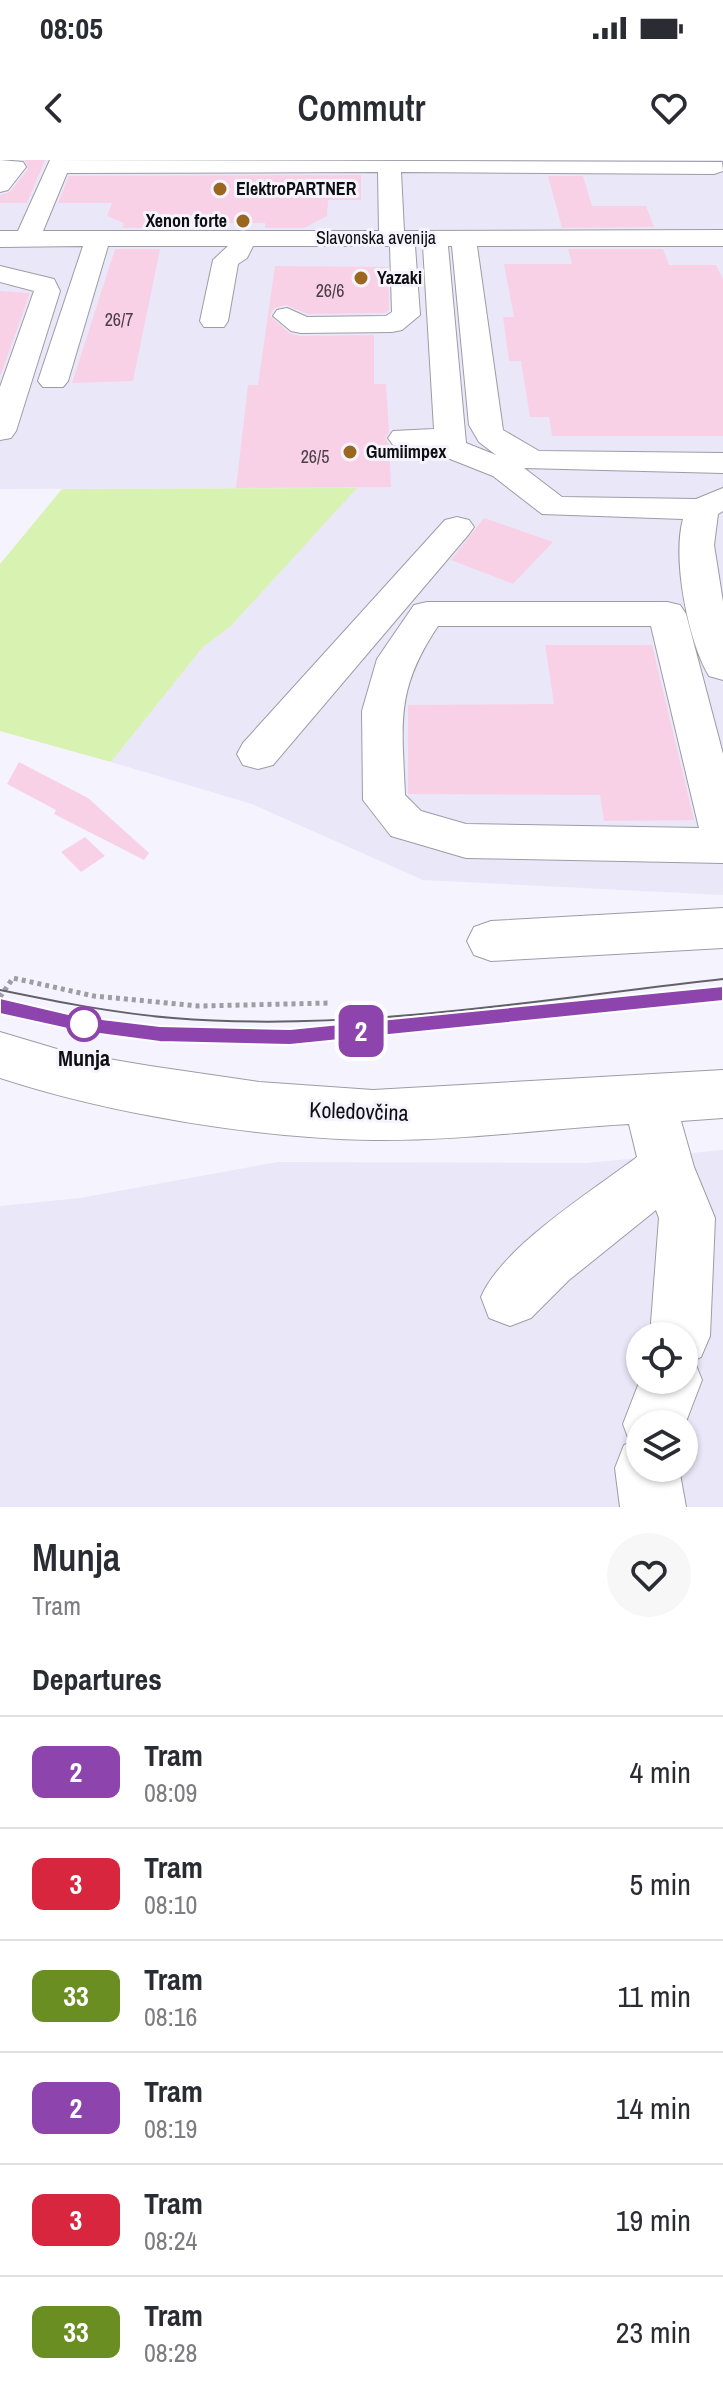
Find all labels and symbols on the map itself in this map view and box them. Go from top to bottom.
place label: ElektroPARTNER [236,176,357,201]
marker: ElektroPARTNER [211,180,229,198]
place label: Xenon forte [146,208,227,233]
marker: Xenon forte [234,212,252,230]
street label: Slavonska avenija [316,225,436,250]
place label: Yazaki [377,265,422,290]
marker: Yazaki [352,269,370,287]
house number: 26/6 [316,278,344,303]
house number: 26/7 [105,307,133,332]
place label: Gumiimpex [366,439,447,464]
marker: Gumiimpex [341,443,359,461]
house number: 26/5 [301,444,329,469]
line badge: 2 [335,1005,387,1057]
marker: Munja [67,1007,101,1041]
place label: Munja [58,1043,110,1073]
street label: Koledovčina [309,1094,409,1128]

